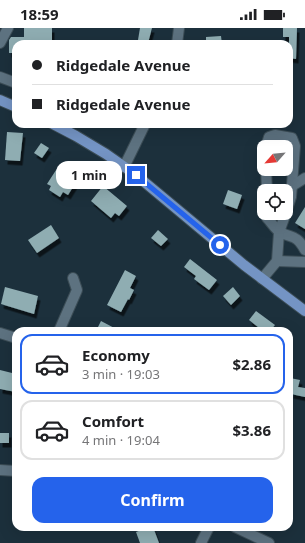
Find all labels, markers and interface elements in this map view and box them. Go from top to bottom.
text: 18:59 [20,4,59,24]
text: Ridgedale Avenue [56,55,190,75]
text: Ridgedale Avenue [56,94,190,114]
north arrow [257,140,293,176]
map controls [257,140,293,220]
callout: 1 min [56,161,122,189]
text: 1 min [71,166,107,184]
route end [127,166,145,184]
button: locate [257,184,293,220]
route start [211,236,229,254]
text: Economy [82,345,150,365]
icon: car [34,346,70,382]
text: $2.86 [232,354,271,374]
text: 3 min · 19:03 [82,365,160,383]
text: Comfort [82,411,144,431]
icon: car [34,412,70,448]
text: $3.86 [232,420,271,440]
text: 4 min · 19:04 [82,431,160,449]
button: Confirm [32,477,273,523]

